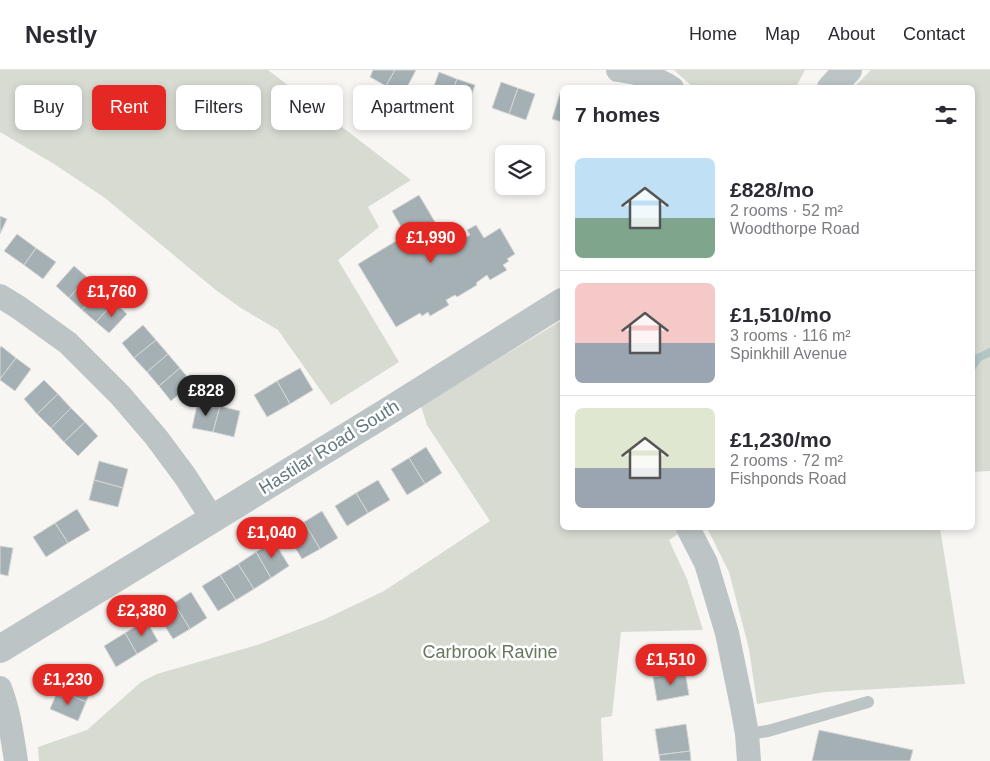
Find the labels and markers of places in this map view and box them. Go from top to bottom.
pin: £1,990 [390,222,472,264]
pin: £1,760 [71,276,153,318]
pin: £828 [176,374,236,417]
pin: £1,040 [231,516,313,559]
pin: £2,380 [101,594,183,637]
pin: £1,510 [630,644,712,686]
pin: £1,230 [27,664,109,706]

